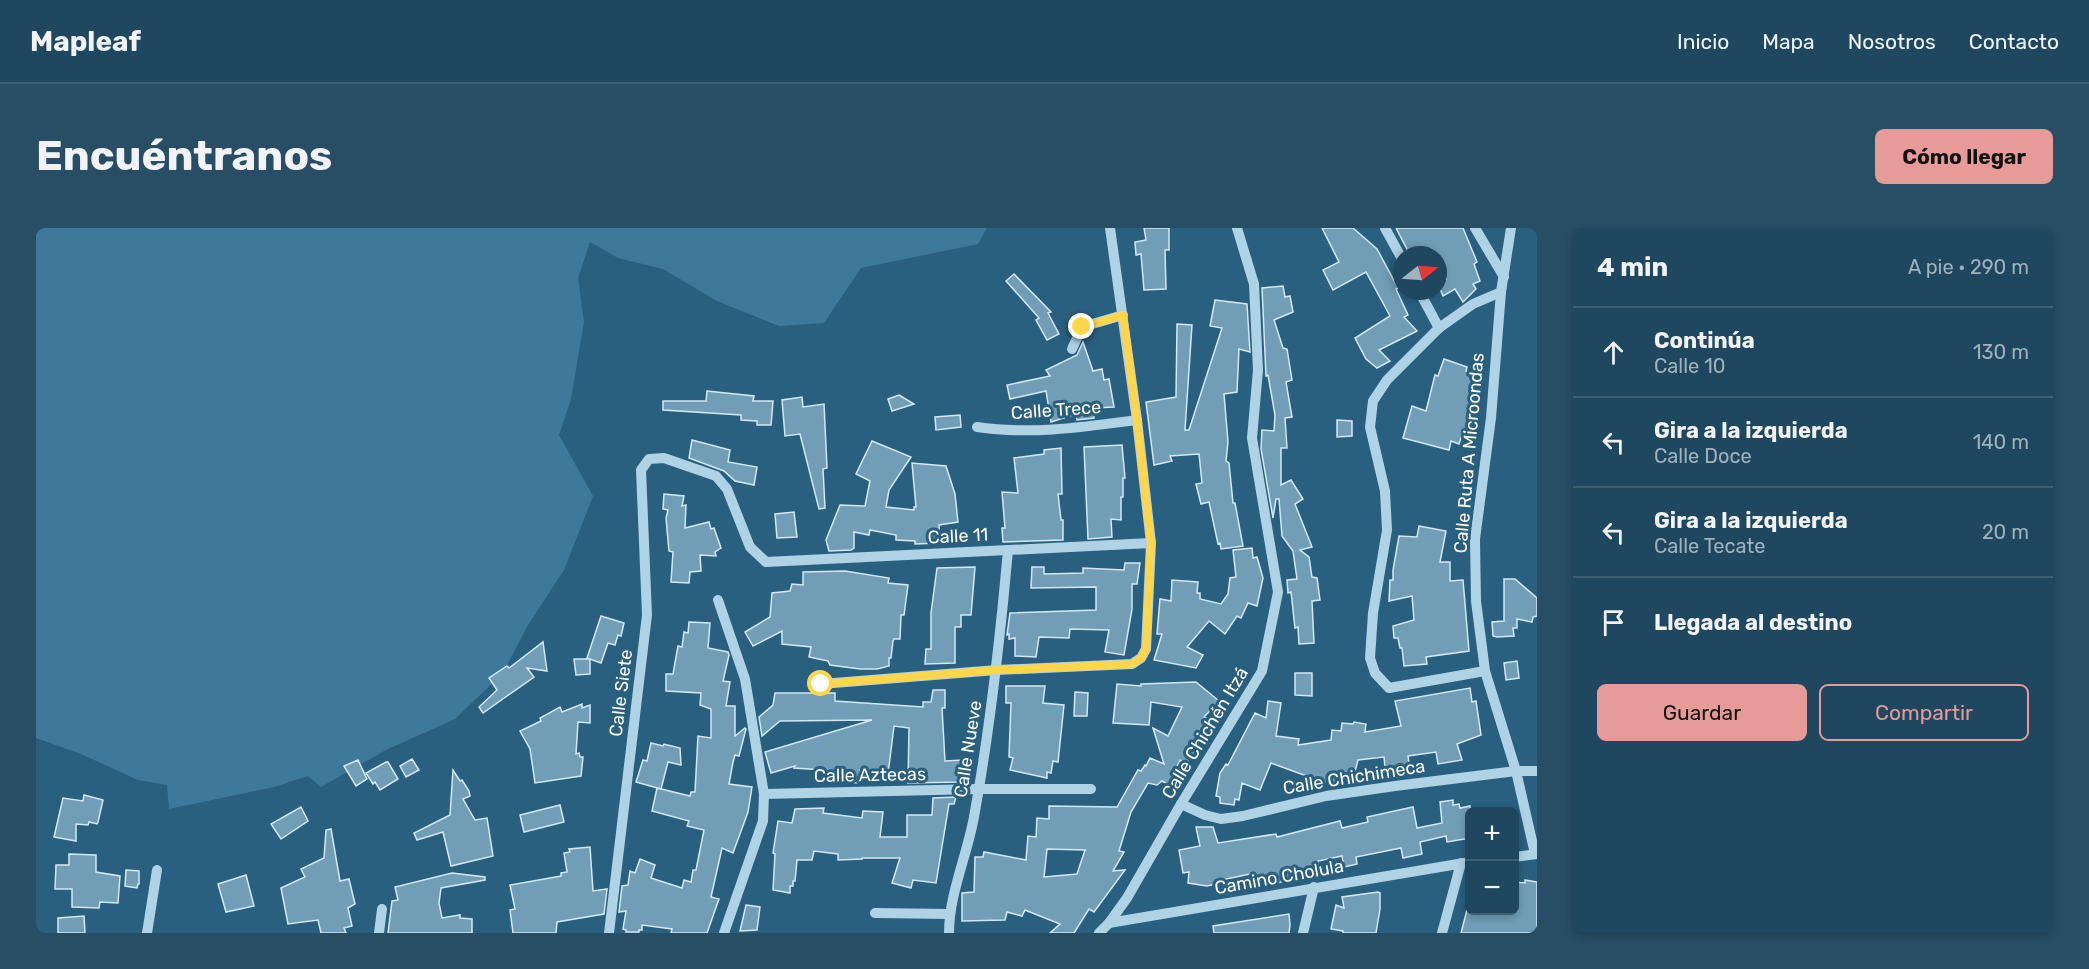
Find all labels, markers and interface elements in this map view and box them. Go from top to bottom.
text: Mapleaf [30,25,141,58]
text: Inicio [1677,29,1729,54]
text: Mapa [1762,29,1815,54]
text: Nosotros [1848,29,1936,54]
text: Contacto [1969,29,2059,54]
button: Cómo llegar [1875,129,2053,184]
text: Encuéntranos [36,131,332,181]
north arrow [1393,246,1447,300]
text: 4 min [1597,252,1668,283]
text: A pie · 290 m [1908,255,2029,279]
route end [1068,313,1094,339]
text: Continúa [1654,327,1755,354]
icon: ahead [1597,336,1630,369]
text: 130 m [1973,340,2029,364]
street label: Calle Ruta A Microondas [1449,352,1489,554]
text: Calle 10 [1654,354,1725,378]
street label: Calle Trece [1010,396,1102,424]
text: Gira a la izquierda [1654,417,1848,444]
icon: left [1597,426,1630,459]
text: 140 m [1973,430,2029,454]
text: Calle Doce [1654,444,1752,468]
text: Gira a la izquierda [1654,507,1848,534]
icon: left [1597,516,1630,549]
text: 20 m [1982,520,2029,544]
street label: Calle 11 [927,523,989,549]
text: Calle Tecate [1654,534,1766,558]
icon: arrive [1597,606,1630,639]
text: Llegada al destino [1654,609,1852,636]
street label: Calle Siete [605,648,637,738]
street label: Calle Chichén Itzá [1157,663,1253,803]
route start [807,670,833,696]
button: Guardar [1597,684,1807,741]
button: Compartir [1819,684,2029,741]
street label: Calle Nueve [949,699,987,799]
street label: Calle Chichimeca [1281,755,1427,799]
street label: Calle Aztecas [814,763,926,787]
map controls [1465,807,1519,915]
button: + [1465,807,1519,861]
street label: Camino Cholula [1213,855,1345,899]
button: − [1465,861,1519,915]

